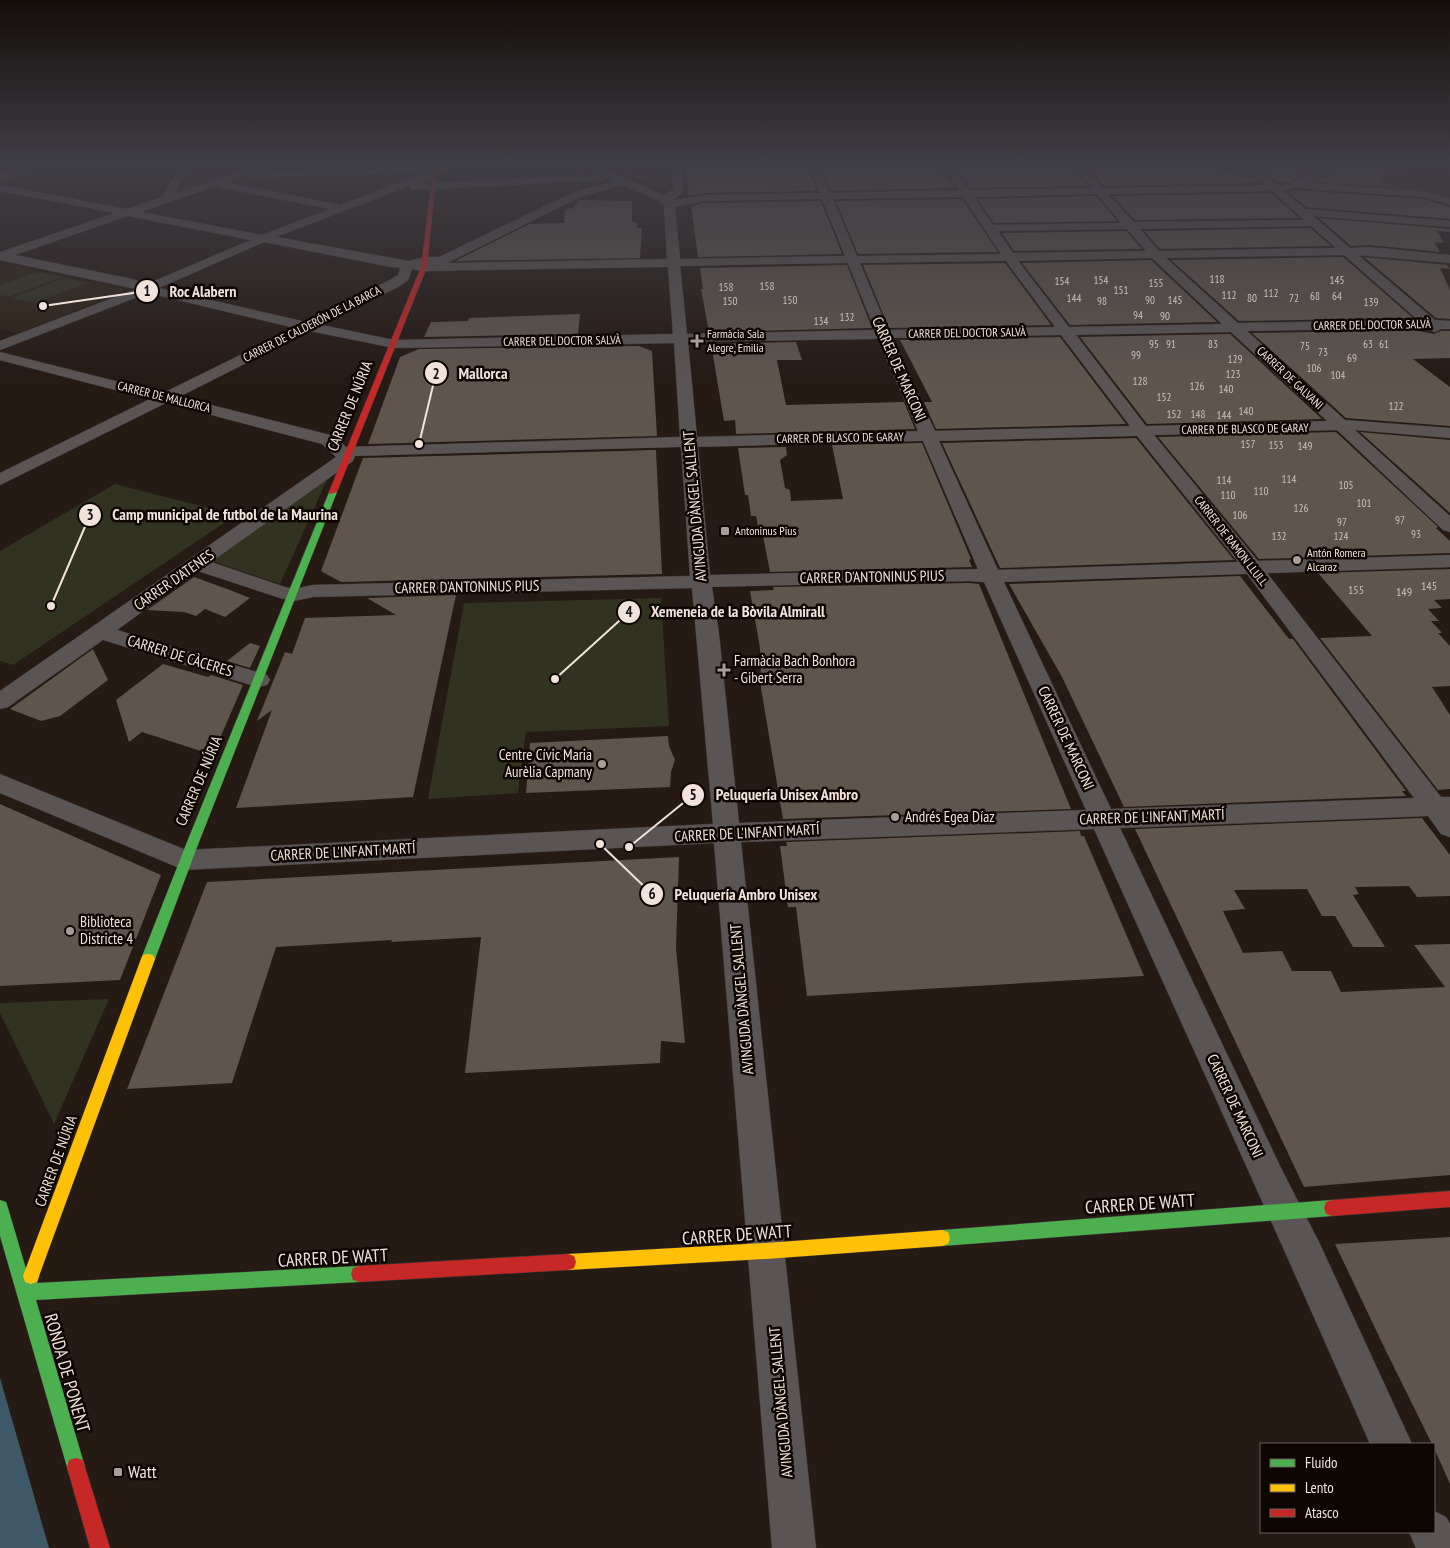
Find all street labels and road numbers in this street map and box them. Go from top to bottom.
street label: CARRER DE CALDERÓN DE LA BARCA [240,282,383,365]
street label: CARRER DE MARCONI [868,314,931,424]
street label: CARRER DEL DOCTOR SALVÀ [1313,316,1431,333]
street label: CARRER DEL DOCTOR SALVÀ [908,324,1026,341]
street label: CARRER DEL DOCTOR SALVÀ [503,332,621,349]
street label: CARRER DE GALVANI [1254,343,1327,412]
street label: CARRER DE NÚRIA [323,357,377,454]
street label: CARRER DE MALLORCA [116,378,212,415]
street label: CARRER DE BLASCO DE GARAY [1181,420,1309,437]
street label: CARRER DE BLASCO DE GARAY [776,429,904,446]
street label: AVINGUDA D'ÀNGEL SALLENT [678,430,711,582]
street label: CARRER DE RAMON LLULL [1191,493,1271,589]
street label: CARRER D'ATENES [130,545,218,614]
street label: CARRER D'ANTONINUS PIUS [800,566,944,587]
street label: CARRER D'ANTONINUS PIUS [395,576,539,597]
street label: CARRER DE CÀCERES [125,631,235,681]
street label: CARRER DE MARCONI [1034,683,1099,793]
street label: CARRER DE NÚRIA [171,732,226,829]
street label: CARRER DE L'INFANT MARTÍ [1079,804,1225,829]
street label: CARRER DE L'INFANT MARTÍ [674,819,821,846]
street label: CARRER DE L'INFANT MARTÍ [270,838,417,865]
street label: AVINGUDA D'ÀNGEL SALLENT [725,923,758,1075]
street label: CARRER DE MARCONI [1203,1051,1268,1161]
street label: CARRER DE NÚRIA [30,1112,81,1209]
street label: CARRER DE WATT [1084,1188,1196,1219]
street label: CARRER DE WATT [681,1219,793,1250]
street label: CARRER DE WATT [277,1243,389,1272]
street label: RONDA DE PONENT [40,1311,95,1435]
street label: AVINGUDA D'ÀNGEL SALLENT [764,1326,797,1478]

